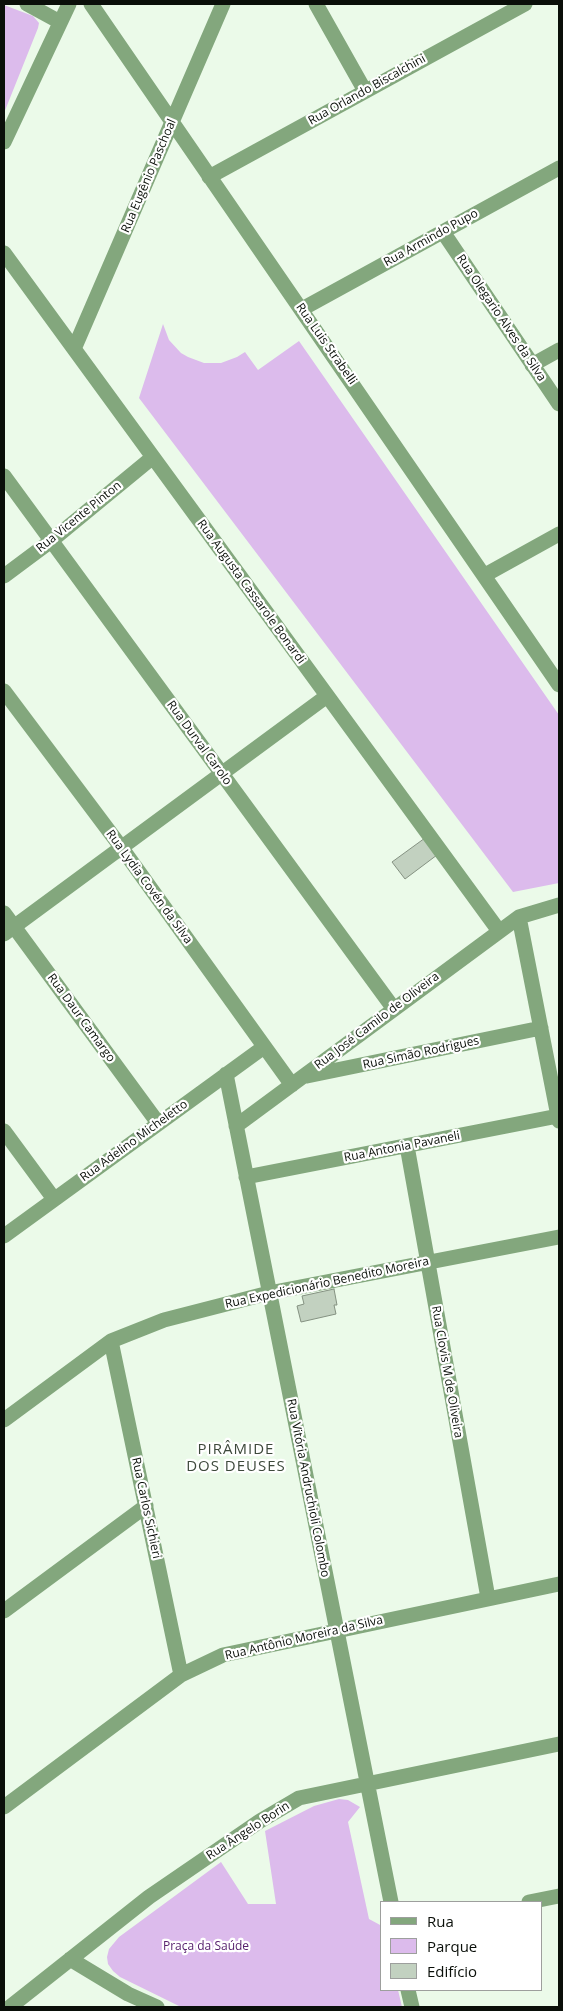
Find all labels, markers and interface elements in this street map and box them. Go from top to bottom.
street label: Rua Orlando Biscalchini [306,52,428,128]
street label: Rua Eugênio Paschoal [119,117,179,235]
street label: Rua Armindo Pupo [381,206,481,270]
street label: Rua Olegario Alves da Silva [453,252,549,384]
street label: Rua Luis Strabelli [293,301,359,387]
street label: Rua Vicente Pinton [34,478,124,556]
street label: Rua Augusta Cassarole Bonardi [194,517,308,667]
street label: Rua Durval Carolo [164,698,234,788]
street label: Rua Lydia Covén da Silva [103,827,195,947]
street label: Rua José Camilo de Oliveira [312,969,442,1073]
street label: Rua Daur Camargo [44,971,118,1065]
street label: Rua Simão Rodrigues [362,1034,480,1072]
street label: Rua Adelino Micheletto [78,1097,190,1185]
street label: Rua Antonia Pavaneli [343,1129,461,1165]
street label: Rua Expedicionário Benedito Moreira [224,1254,430,1312]
street label: Rua Clovis M de Oliveira [428,1305,466,1439]
street label: Rua Vitória Andruchioli Colombo [284,1397,332,1579]
district label: PIRÂMIDE DOS DEUSES [185,1441,287,1476]
street label: Rua Carlos Sichieri [128,1456,164,1560]
street label: Rua Antônio Moreira da Silva [224,1613,384,1663]
street label: Rua Ângelo Borin [204,1799,292,1863]
legend [380,1901,543,1991]
text: Rua [427,1911,454,1931]
text: Parque [427,1936,477,1956]
park label: Praça da Saúde [163,1940,249,1954]
text: Edifício [427,1961,477,1981]

